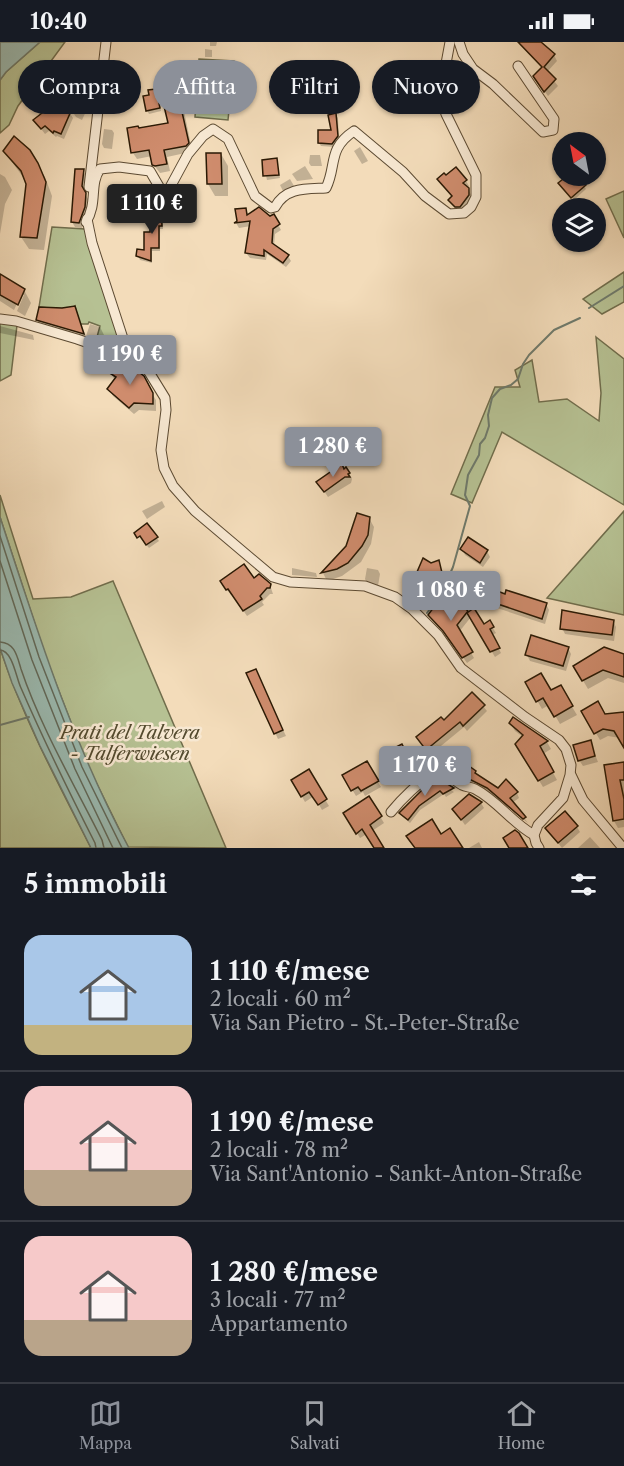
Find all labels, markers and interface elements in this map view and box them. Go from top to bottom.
text: 10:40 [30,8,87,35]
chip: Compra [18,60,141,114]
chip: Affitta [153,60,257,114]
chip: Filtri [269,60,360,114]
chip: Nuovo [372,60,480,114]
north arrow [552,132,606,186]
map controls [552,132,606,252]
pin: 1 110 € [97,184,207,235]
text: 1 110 € [121,191,183,215]
button: layers [552,198,606,252]
pin: 1 190 € [75,335,185,386]
text: 1 190 € [97,342,163,366]
pin: 1 280 € [278,427,388,478]
text: 1 280 € [299,434,367,458]
pin: 1 080 € [396,571,506,622]
text: 1 080 € [416,578,486,602]
park label: Prati del Talvera - Talferwiesen [58,722,200,765]
pin: 1 170 € [370,746,480,797]
text: 1 170 € [393,753,457,777]
text: 5 immobili [24,868,167,900]
icon: filters [567,868,600,901]
text: 1 110 €/mese [210,955,370,987]
icon: home [72,959,144,1031]
text: 2 locali · 60 m² [210,987,351,1011]
text: Via San Pietro - St.-Peter-Straße [210,1011,519,1035]
text: 1 190 €/mese [210,1106,374,1138]
icon: home [72,1110,144,1182]
text: 2 locali · 78 m² [210,1138,348,1162]
text: Via Sant'Antonio - Sankt-Anton-Straße [210,1162,582,1186]
text: 1 280 €/mese [210,1256,378,1288]
icon: home [72,1260,144,1332]
text: 3 locali · 77 m² [210,1288,346,1312]
text: Appartamento [210,1312,348,1336]
tab: Mappa [79,1397,132,1453]
tab: Salvati [290,1397,340,1453]
tab: Home [498,1397,545,1453]

